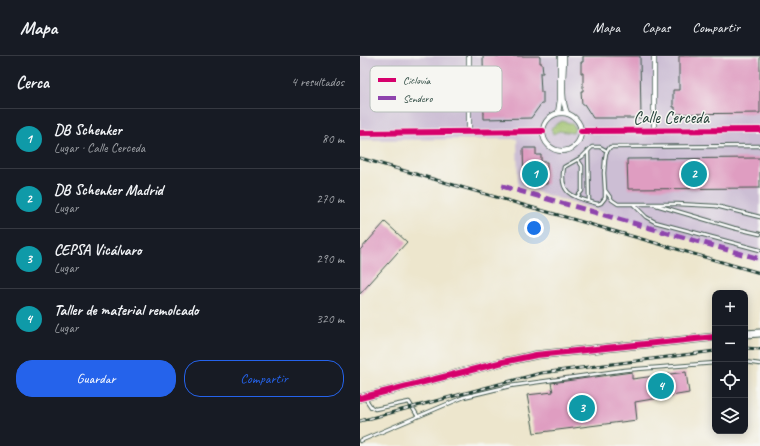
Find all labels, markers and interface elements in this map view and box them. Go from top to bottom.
text: Mapa [20,16,57,40]
text: Mapa [593,19,620,36]
text: Capas [642,19,670,36]
text: Compartir [692,19,740,36]
legend [370,66,502,112]
text: Cerca [16,72,49,93]
text: Ciclovía [403,73,432,87]
text: 4 resultados [291,74,344,90]
text: Sendero [403,91,434,105]
street label: Calle Cerceda [633,107,710,128]
text: DB Schenker [54,121,122,140]
text: 1 [26,131,32,147]
text: 80 m [322,131,344,147]
text: Lugar · Calle Cerceda [54,140,145,156]
pin: 1 [522,159,548,189]
pin: 2 [681,159,707,189]
text: DB Schenker Madrid [54,181,163,200]
text: 2 [26,191,32,207]
text: 270 m [316,191,344,207]
text: Lugar [54,200,78,216]
your location [524,218,544,238]
text: CEPSA Vicálvaro [54,241,141,260]
text: 3 [26,251,32,267]
text: 290 m [316,251,344,267]
text: Lugar [54,260,78,276]
map controls [712,290,748,434]
button: + [712,290,748,326]
text: Taller de material remolcado [54,301,198,320]
text: 4 [26,311,32,327]
text: 320 m [316,311,344,327]
text: Lugar [54,320,78,336]
button: − [712,326,748,362]
button: Guardar [16,360,176,397]
button: Compartir [184,360,344,397]
button: locate [712,362,748,398]
pin: 4 [648,371,674,401]
pin: 3 [569,393,595,423]
button: layers [712,398,748,434]

